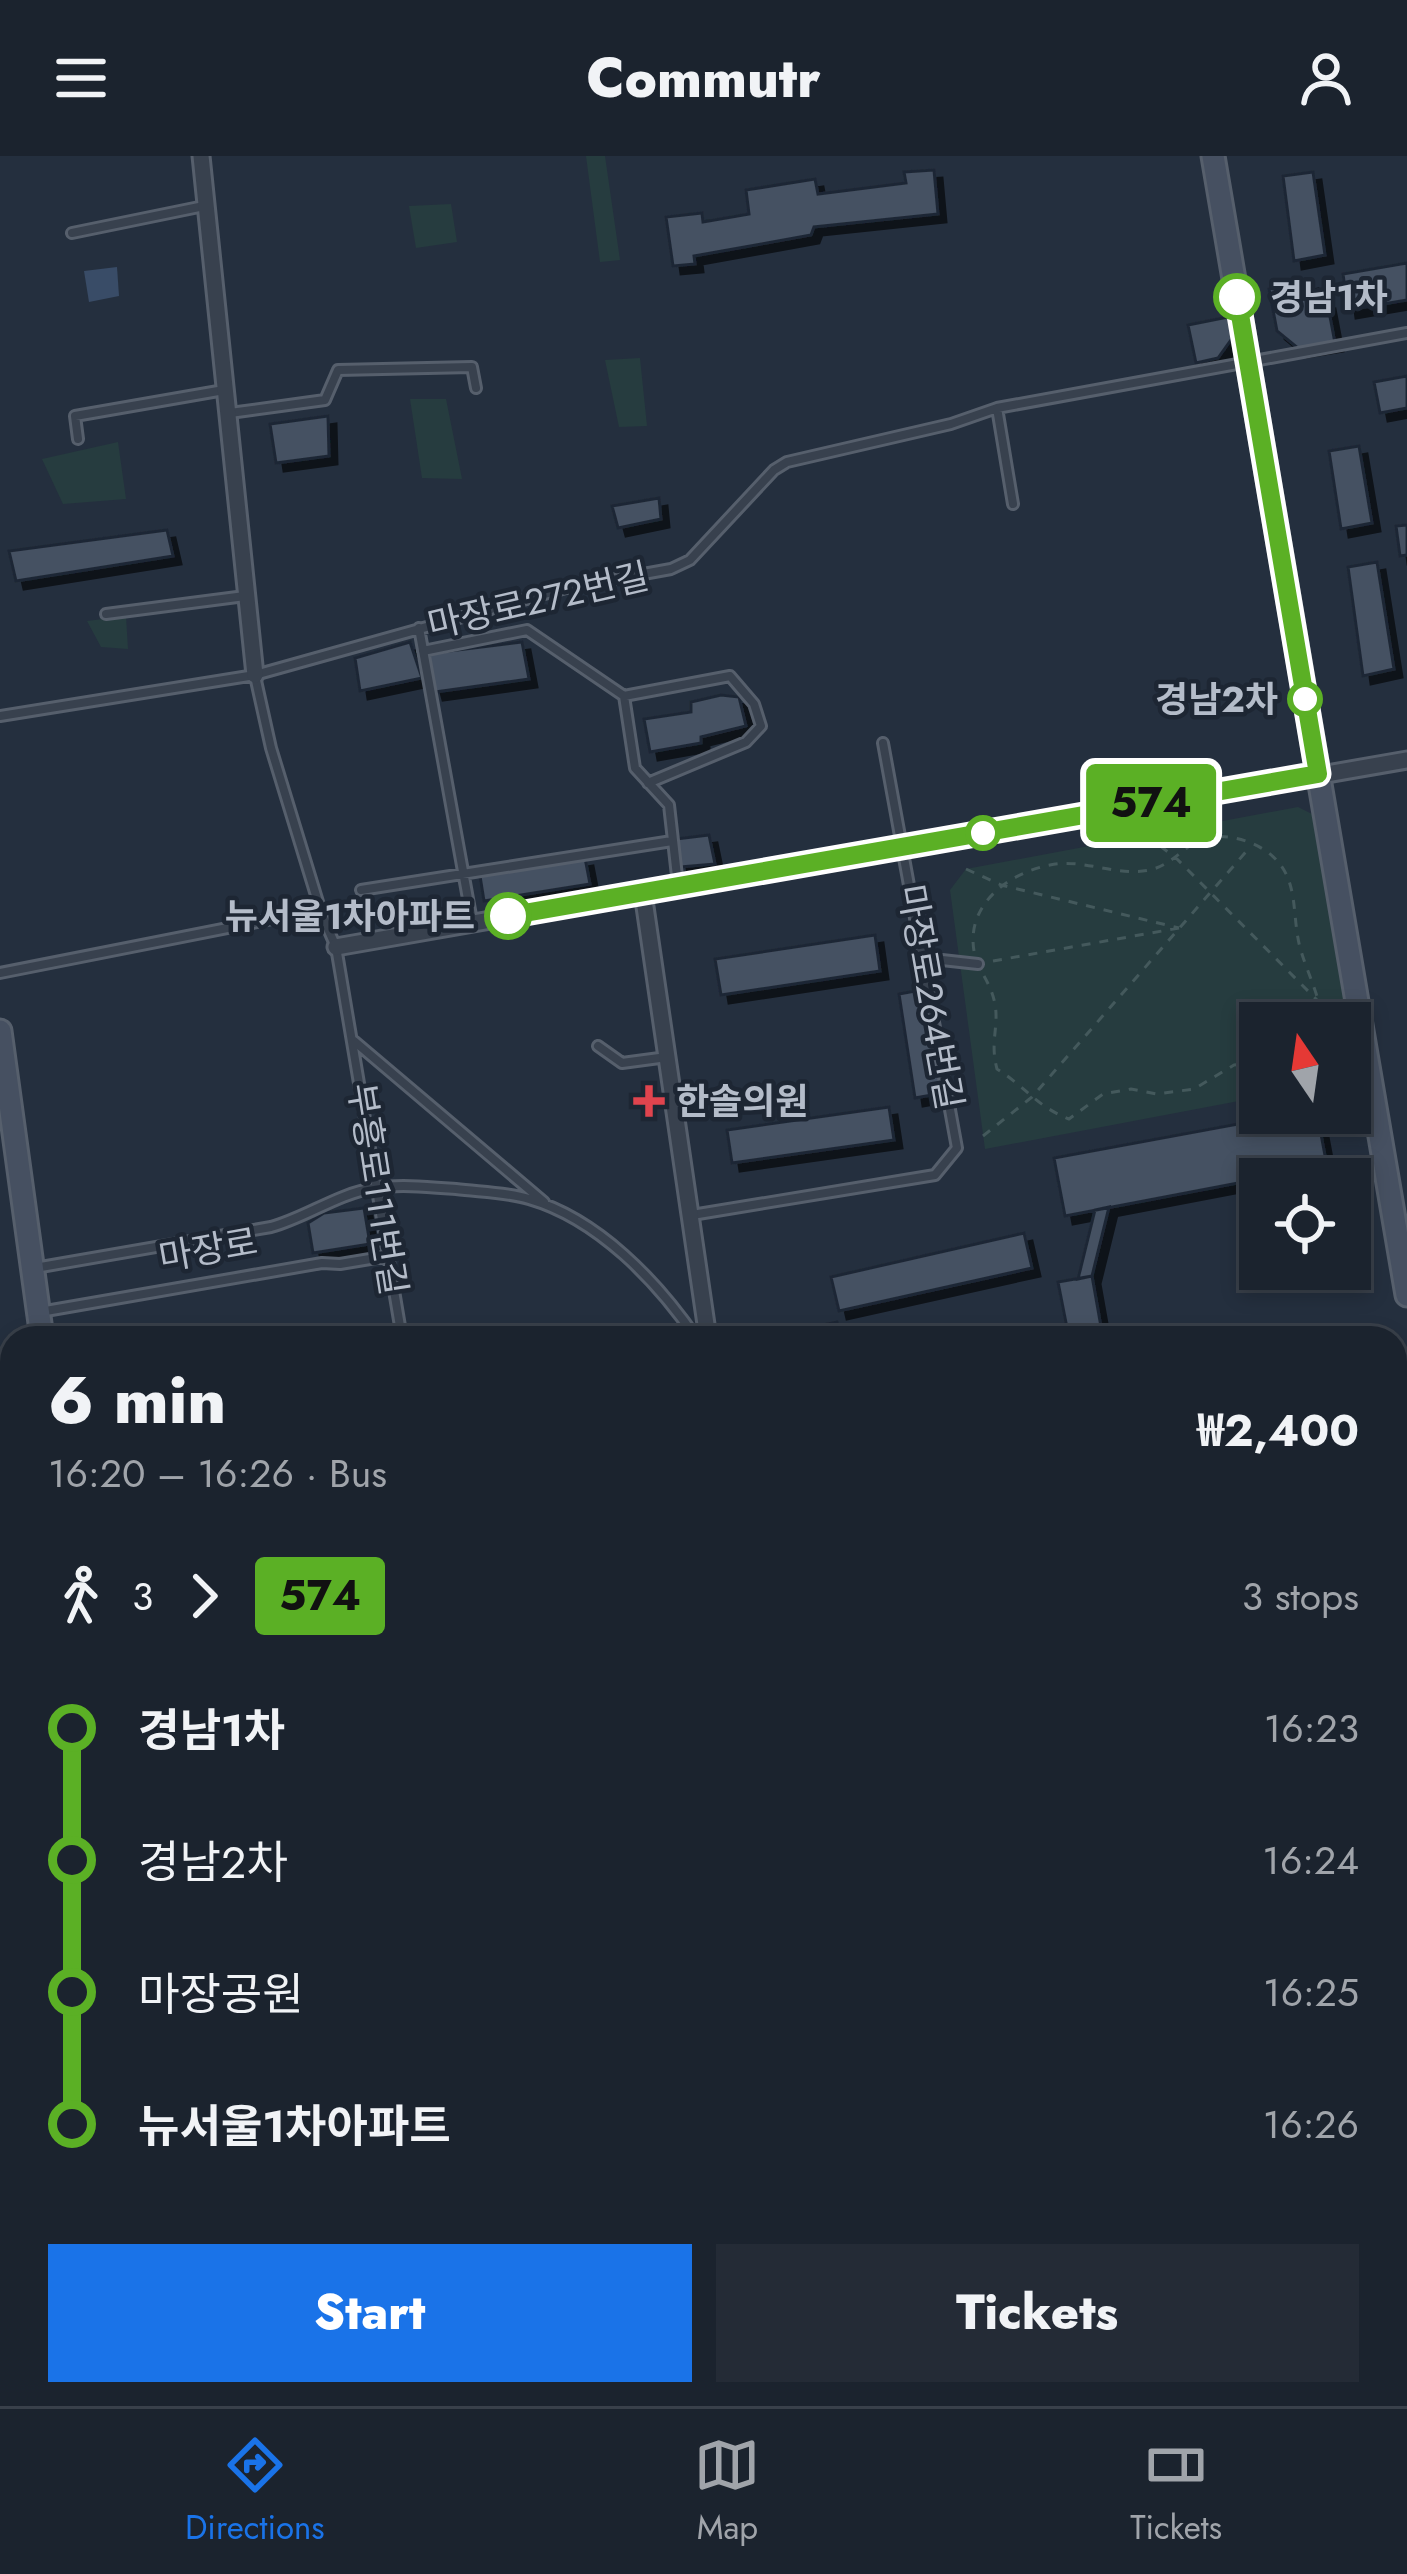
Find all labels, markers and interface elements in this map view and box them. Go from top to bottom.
text: Commutr [586,39,821,117]
icon: menu [48,45,114,111]
icon: person [1293,45,1359,111]
place label: 경남1차 [1270,271,1388,323]
marker: 경남1차 [1215,275,1259,319]
street label: 마장로272번길 [422,549,654,651]
place label: 경남2차 [1155,673,1278,725]
marker: 경남2차 [1289,683,1321,715]
line badge: 574 [1082,764,1220,842]
text: 574 [1110,772,1192,833]
unlabelled marker [967,817,999,849]
street label: 마장로264번길 [886,880,976,1114]
place label: 뉴서울1차아파트 [225,890,475,942]
marker: 뉴서울1차아파트 [486,894,530,938]
north arrow [1239,1002,1371,1134]
map controls [1239,1002,1371,1290]
place label: 한솔의원 [676,1075,808,1127]
street label: 부흥로111번길 [336,1079,420,1299]
marker: 한솔의원 [633,1085,665,1117]
button: locate [1239,1158,1371,1290]
street label: 마장로 [155,1215,261,1283]
text: 6 min [48,1352,226,1448]
text: ₩2,400 [1197,1398,1359,1463]
text: 16:20 – 16:26 · Bus [48,1445,387,1502]
icon: walk [48,1563,114,1629]
icon: forward [171,1563,237,1629]
text: 574 [279,1565,361,1626]
text: 3 [132,1568,153,1625]
text: 3 stops [1242,1568,1359,1625]
text: 경남1차 [138,1698,285,1763]
text: 16:23 [1264,1700,1359,1757]
text: 경남2차 [138,1830,288,1895]
text: 16:24 [1262,1832,1359,1889]
text: 마장공원 [138,1962,304,2027]
text: 16:25 [1263,1964,1359,2021]
text: 뉴서울1차아파트 [138,2094,451,2159]
text: 16:26 [1263,2096,1359,2153]
button: Start [48,2244,692,2382]
button: Tickets [716,2244,1359,2382]
tab: Directions [185,2432,325,2551]
tab: Map [694,2432,760,2551]
tab: Tickets [1130,2432,1222,2551]

